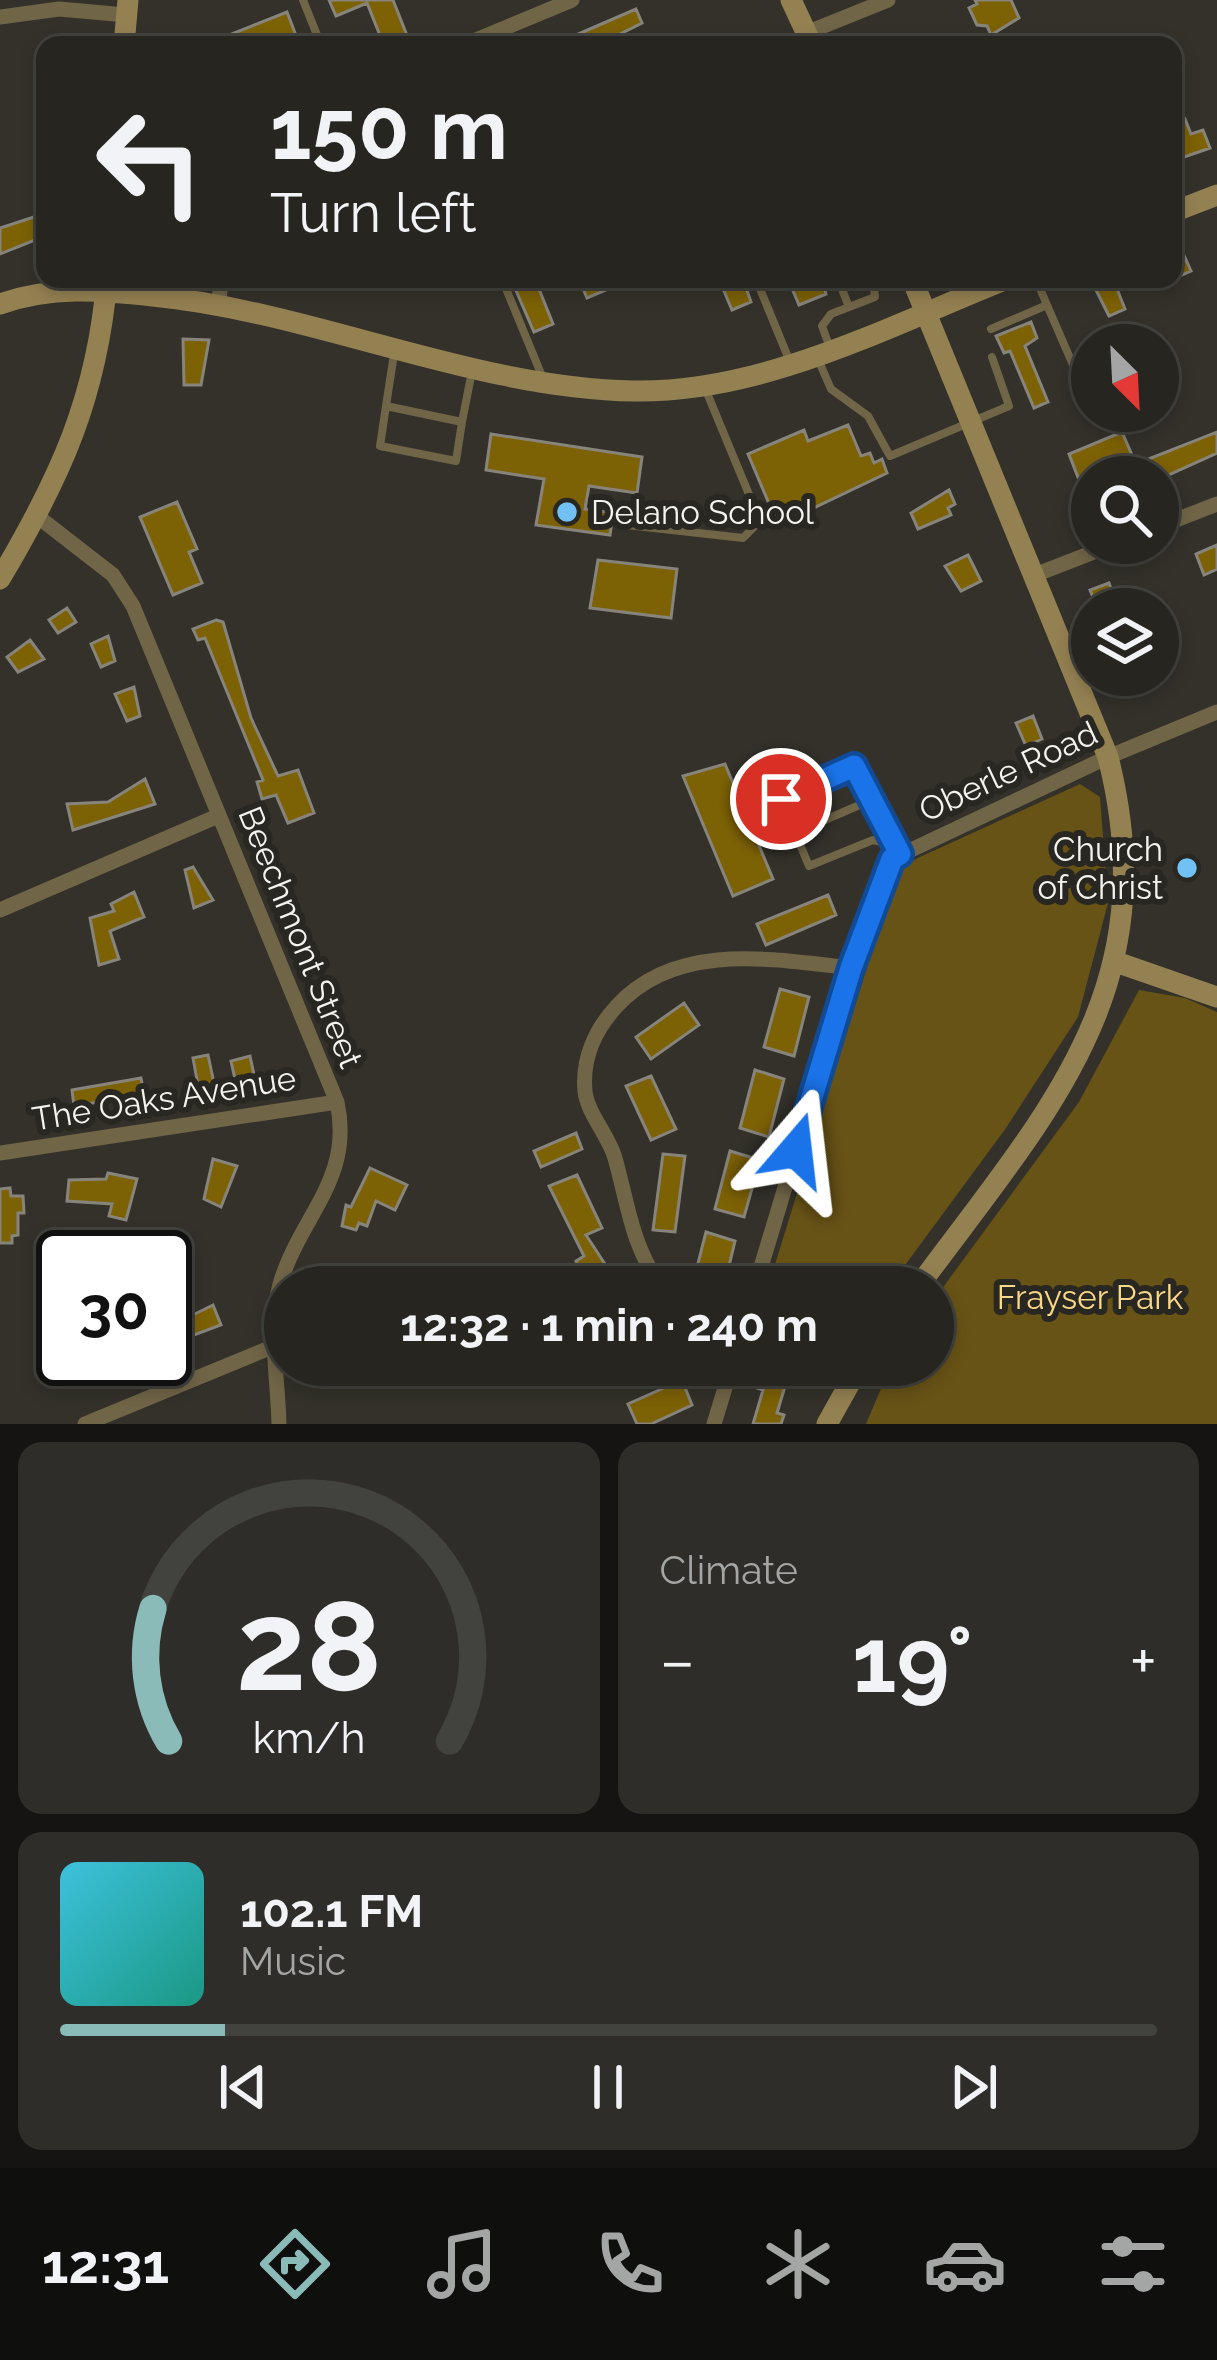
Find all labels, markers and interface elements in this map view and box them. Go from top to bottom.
text: 150 m [270,80,508,179]
icon: left [72,84,228,240]
text: Turn left [270,181,477,245]
north arrow [1071,324,1179,432]
map controls [1071,324,1179,696]
button: search [1071,456,1179,564]
place label: Delano School [591,493,815,532]
marker: Delano School [554,499,580,525]
button: layers [1071,588,1179,696]
street label: Oberle Road [913,713,1103,830]
pin [730,748,832,850]
icon: arrive [748,766,814,832]
street label: Beechmont Street [230,801,371,1073]
place label: Church of Christ [1037,830,1163,907]
marker: Church of Christ [1174,855,1200,881]
street label: The Oaks Avenue [29,1058,299,1139]
position arrow [733,1087,859,1213]
speed limit sign: 30 [36,1230,192,1386]
park label: Frayser Park [997,1278,1184,1317]
text: 12:32 · 1 min · 240 m [400,1299,818,1352]
text: Climate [660,1547,798,1593]
text: 28 [236,1573,382,1719]
text: 19° [852,1607,973,1713]
text: − [660,1622,695,1699]
text: + [1130,1622,1157,1699]
text: km/h [252,1713,365,1763]
text: 102.1 FM [240,1885,423,1938]
text: Music [240,1938,346,1984]
icon: previous [210,2054,276,2120]
icon: pause [575,2054,641,2120]
icon: next [941,2054,1007,2120]
icon: directions [253,2222,337,2306]
icon: music [420,2222,504,2306]
icon: phone [588,2222,672,2306]
icon: climate [756,2222,840,2306]
icon: car [923,2222,1007,2306]
icon: filters [1091,2222,1175,2306]
text: 12:31 [42,2232,169,2296]

